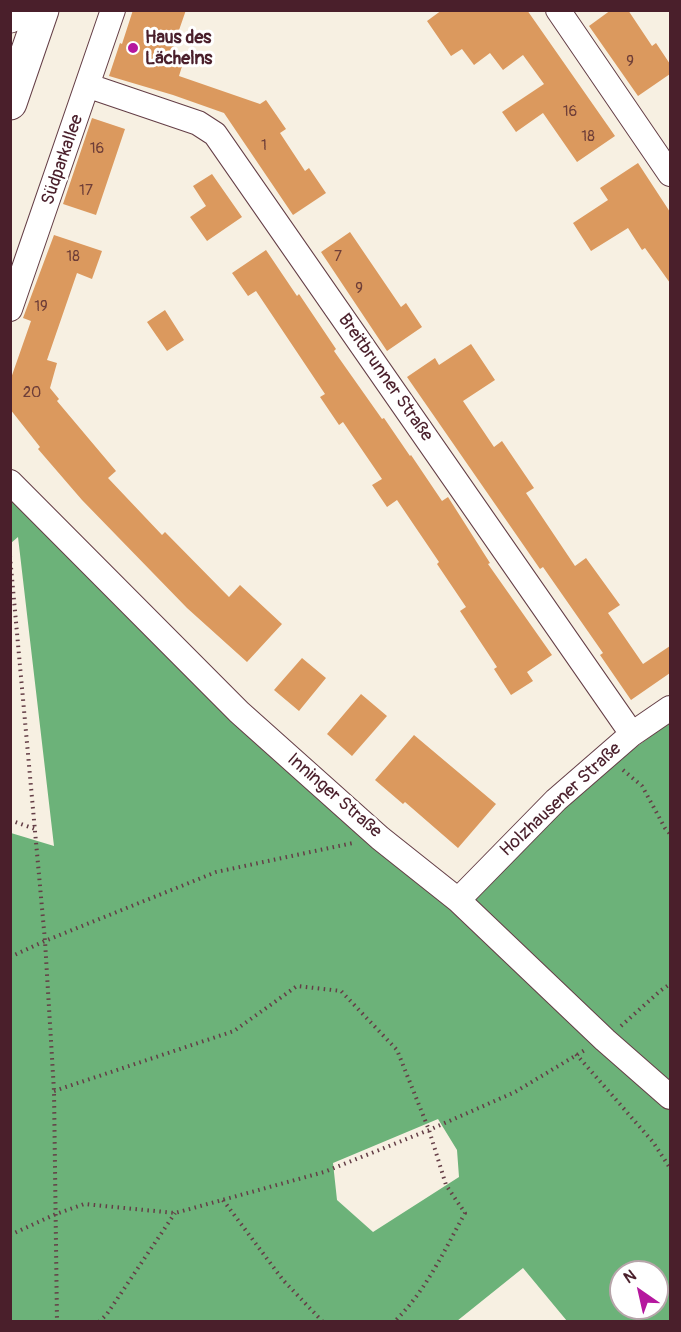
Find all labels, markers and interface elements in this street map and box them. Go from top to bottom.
place label: Haus des Lächelns [145,27,212,70]
marker: Haus des Lächelns [126,41,140,55]
house number: 9 [626,53,634,71]
house number: 16 [563,103,577,121]
street label: Südparkallee [37,112,89,208]
house number: 18 [581,128,595,146]
house number: 1 [261,137,267,155]
house number: 16 [90,140,104,158]
house number: 17 [79,182,93,200]
house number: 18 [66,248,80,266]
house number: 7 [334,248,342,266]
house number: 9 [355,280,363,298]
house number: 19 [34,298,48,316]
street label: Breitbrunner Straße [333,310,437,446]
house number: 20 [23,384,41,402]
street label: Holzhausener Straße [496,738,626,862]
street label: Inninger Straße [282,749,386,843]
north arrow [609,1260,669,1320]
text: N [620,1265,640,1288]

